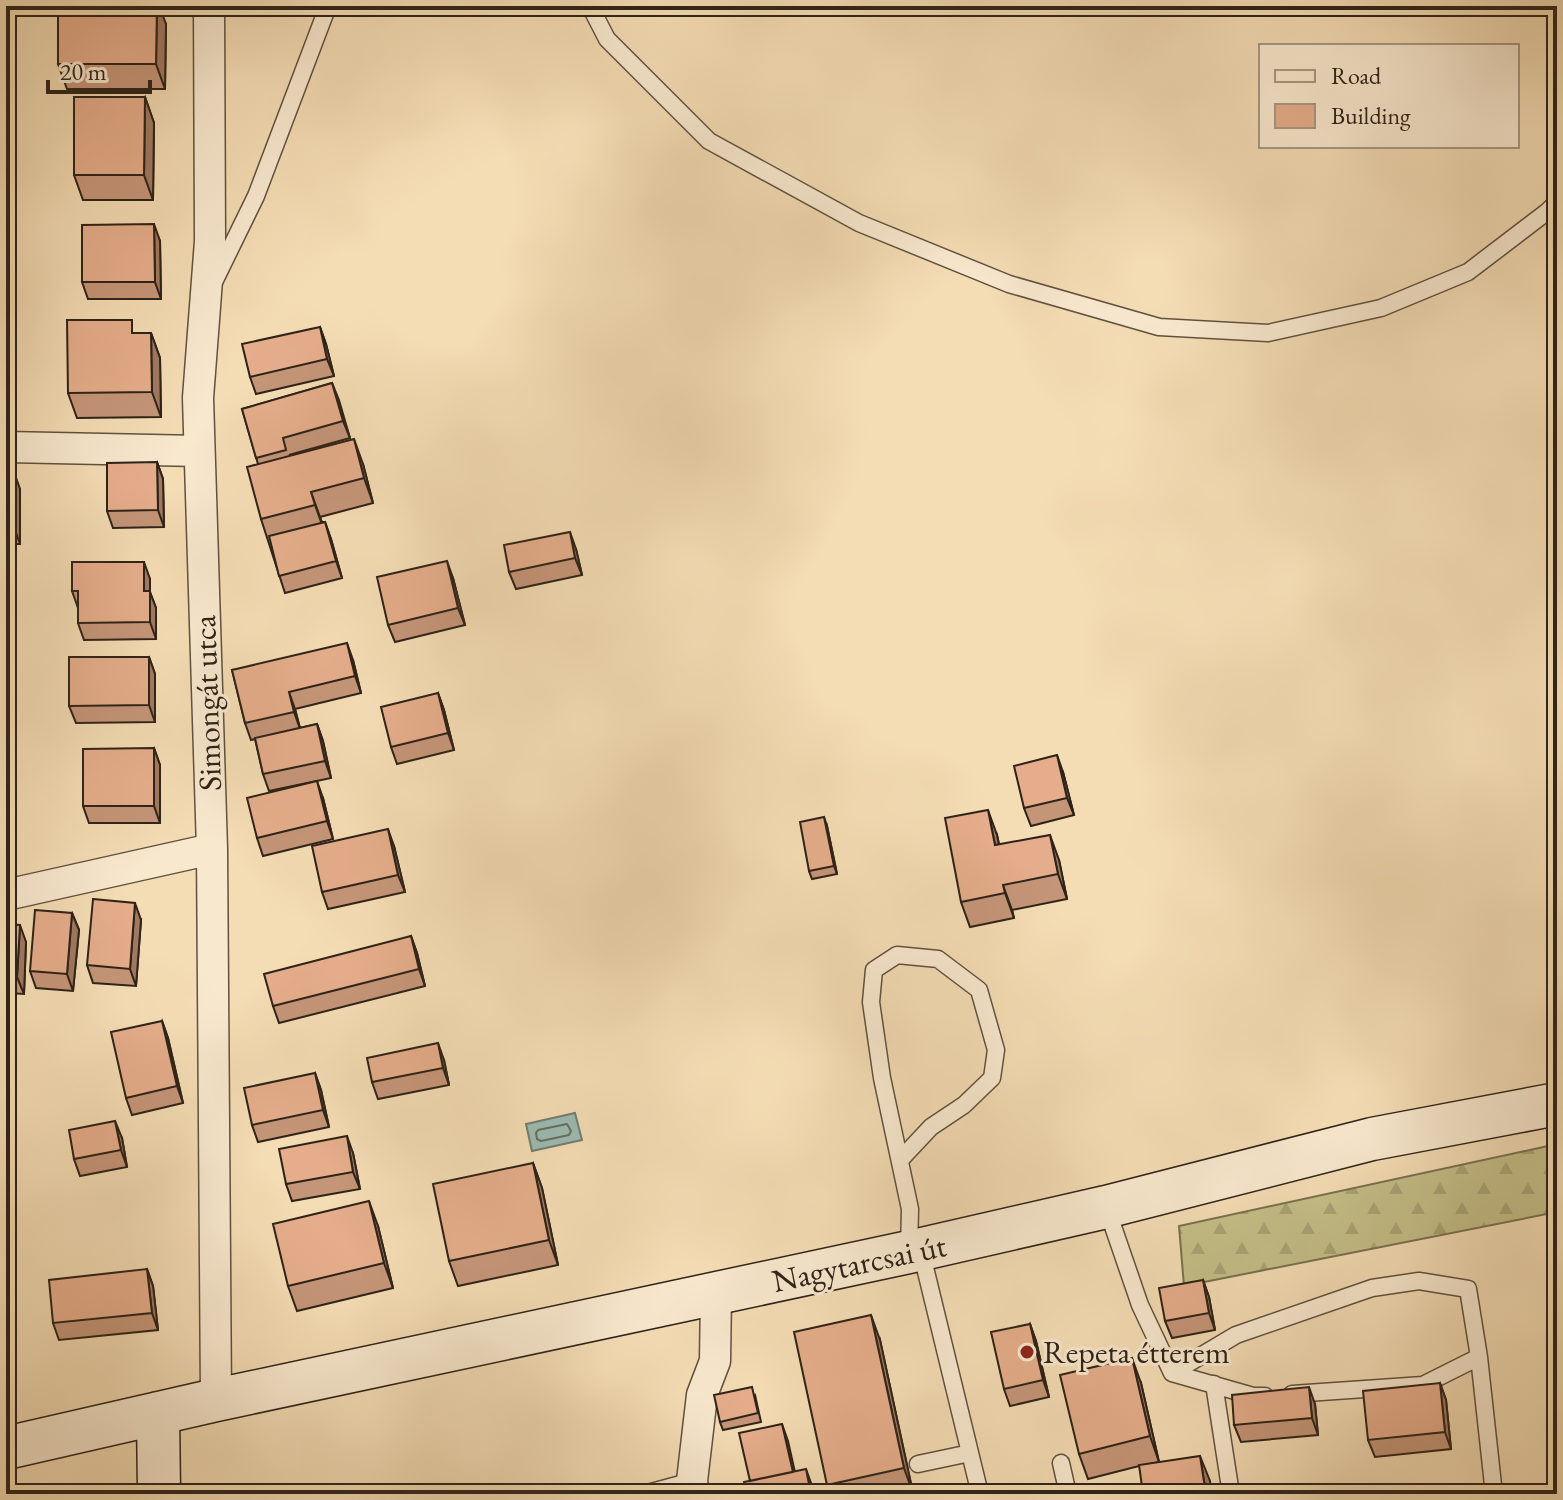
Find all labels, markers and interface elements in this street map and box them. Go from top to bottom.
scale bar [48,44,150,94]
legend [1259,44,1519,148]
text: 20 m [60,56,107,87]
text: Road [1331,60,1382,91]
text: Building [1331,100,1411,131]
street label: Simongát utca [183,614,231,792]
street label: Nagytarcsai út [768,1224,950,1302]
place label: Repeta étterem [1043,1331,1230,1373]
marker: Repeta étterem [1018,1343,1036,1361]

